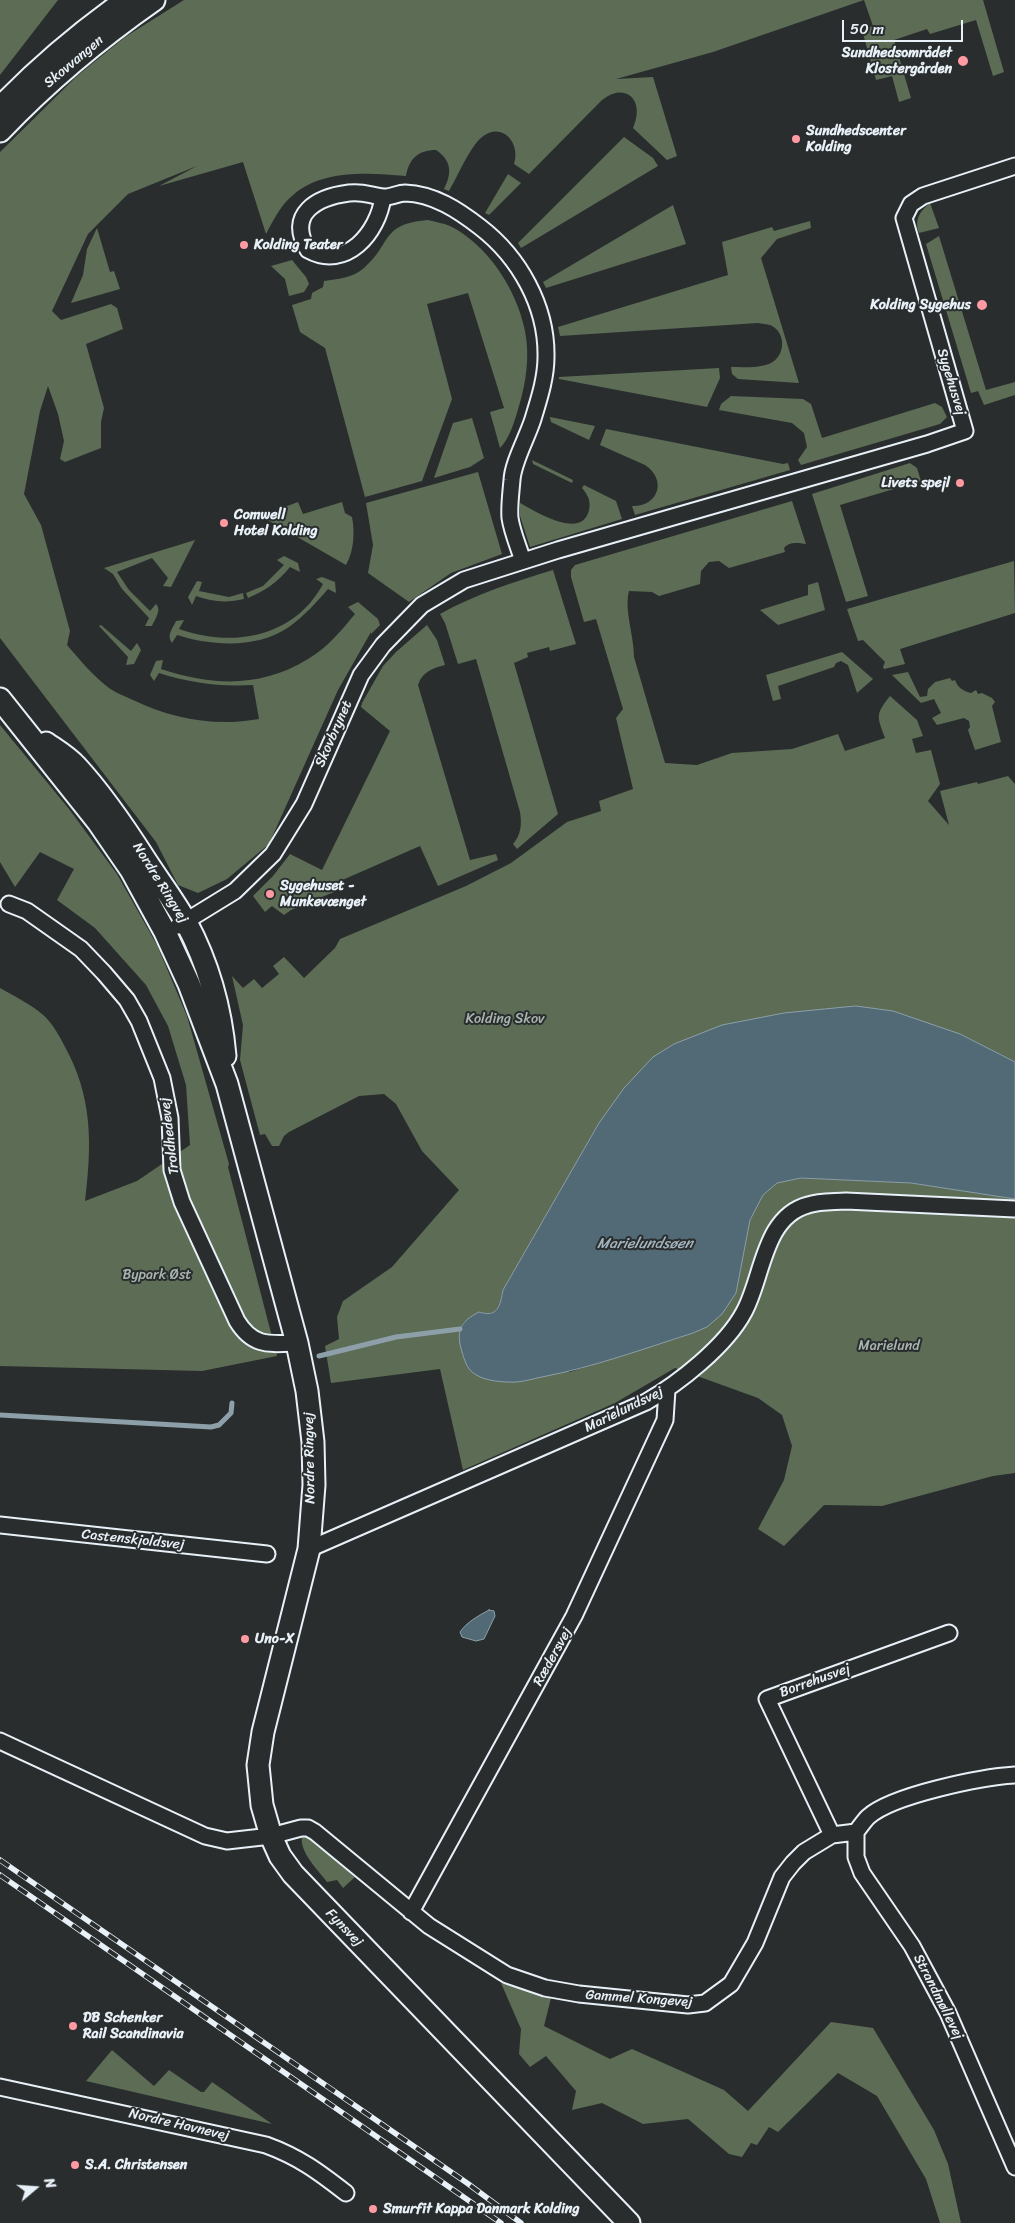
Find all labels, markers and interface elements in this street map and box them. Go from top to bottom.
scale bar [845,10,966,42]
text: 50 m [850,16,884,42]
street label: Skovvangen [41,32,107,92]
place label: Sundhedsområdet Klostergården [842,45,952,78]
marker: Sundhedsområdet Klostergården [956,54,970,68]
place label: Sundhedscenter Kolding [806,123,906,156]
marker: Sundhedscenter Kolding [790,133,802,145]
place label: Kolding Teater [254,237,343,253]
marker: Kolding Teater [238,239,250,251]
place label: Kolding Sygehus [870,297,971,313]
marker: Kolding Sygehus [975,298,989,312]
street label: Sygehusvej [933,347,969,417]
place label: Livets spejl [881,475,950,491]
marker: Livets spejl [954,477,966,489]
place label: Comwell Hotel Kolding [234,507,317,540]
marker: Comwell Hotel Kolding [218,517,230,529]
street label: Skovbrynet [312,698,356,770]
street label: Nordre Ringvej [129,840,191,926]
place label: Sygehuset - Munkevænget [280,878,366,910]
marker: Sygehuset - Munkevænget [264,888,276,900]
park label: Kolding Skov [465,1011,545,1027]
street label: Troldhedevej [157,1096,183,1176]
water label: Marielundsøen [597,1235,693,1253]
park label: Bypark Øst [123,1267,191,1283]
park label: Marielund [858,1338,920,1354]
street label: Marielundsvej [582,1384,666,1436]
street label: Nordre Ringvej [301,1412,319,1504]
street label: Castenskjoldsvej [81,1526,185,1554]
street label: Rædersvej [530,1625,576,1689]
place label: Uno-X [255,1631,295,1647]
marker: Uno-X [239,1633,251,1645]
street label: Borrehusvej [778,1661,852,1701]
street label: Fynsvej [322,1905,366,1951]
street label: Strandmøllevej [909,1952,967,2042]
street label: Gammel Kongevej [585,1987,693,2011]
place label: DB Schenker Rail Scandinavia [83,2010,184,2042]
marker: DB Schenker Rail Scandinavia [67,2020,79,2032]
street label: Nordre Havnevej [127,2105,231,2145]
place label: S.A. Christensen [85,2157,187,2173]
marker: S.A. Christensen [69,2159,81,2171]
north arrow [10,2163,60,2213]
text: N [36,2175,63,2192]
place label: Smurfit Kappa Danmark Kolding [383,2201,579,2217]
marker: Smurfit Kappa Danmark Kolding [367,2203,379,2215]

